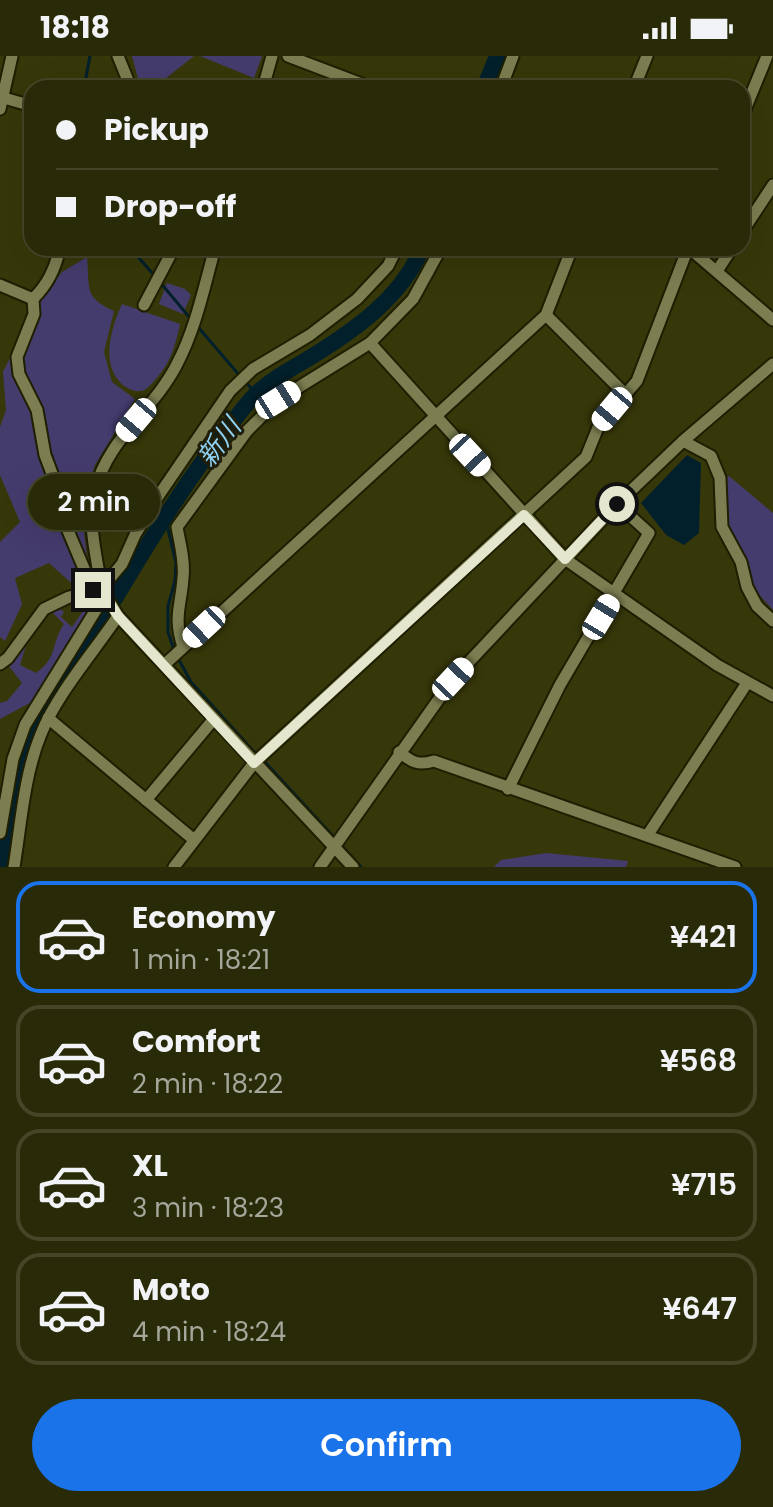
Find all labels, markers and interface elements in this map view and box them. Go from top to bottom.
text: 18:18 [40,6,110,49]
text: Pickup [104,108,209,151]
text: Drop-off [104,185,236,228]
car [251,377,305,423]
car [587,383,637,435]
car [111,394,161,446]
water label: 新川 [189,408,251,474]
car [445,429,495,481]
callout: 2 min [27,474,159,530]
text: 2 min [58,484,130,520]
route start [599,486,635,522]
route end [75,572,111,608]
car [578,590,624,644]
car [178,602,230,652]
car [428,653,478,705]
text: Economy [132,896,276,939]
icon: car [36,901,108,973]
text: ¥421 [670,915,737,958]
text: 1 min · 18:21 [132,942,270,978]
text: Comfort [132,1020,261,1063]
icon: car [36,1025,108,1097]
text: ¥568 [660,1039,737,1082]
text: 2 min · 18:22 [132,1066,283,1102]
text: XL [132,1144,168,1187]
icon: car [36,1149,108,1221]
text: ¥715 [671,1163,737,1206]
text: 3 min · 18:23 [132,1190,284,1226]
text: Moto [132,1268,210,1311]
icon: car [36,1273,108,1345]
text: ¥647 [662,1287,737,1330]
text: 4 min · 18:24 [132,1314,286,1350]
button: Confirm [32,1399,741,1491]

